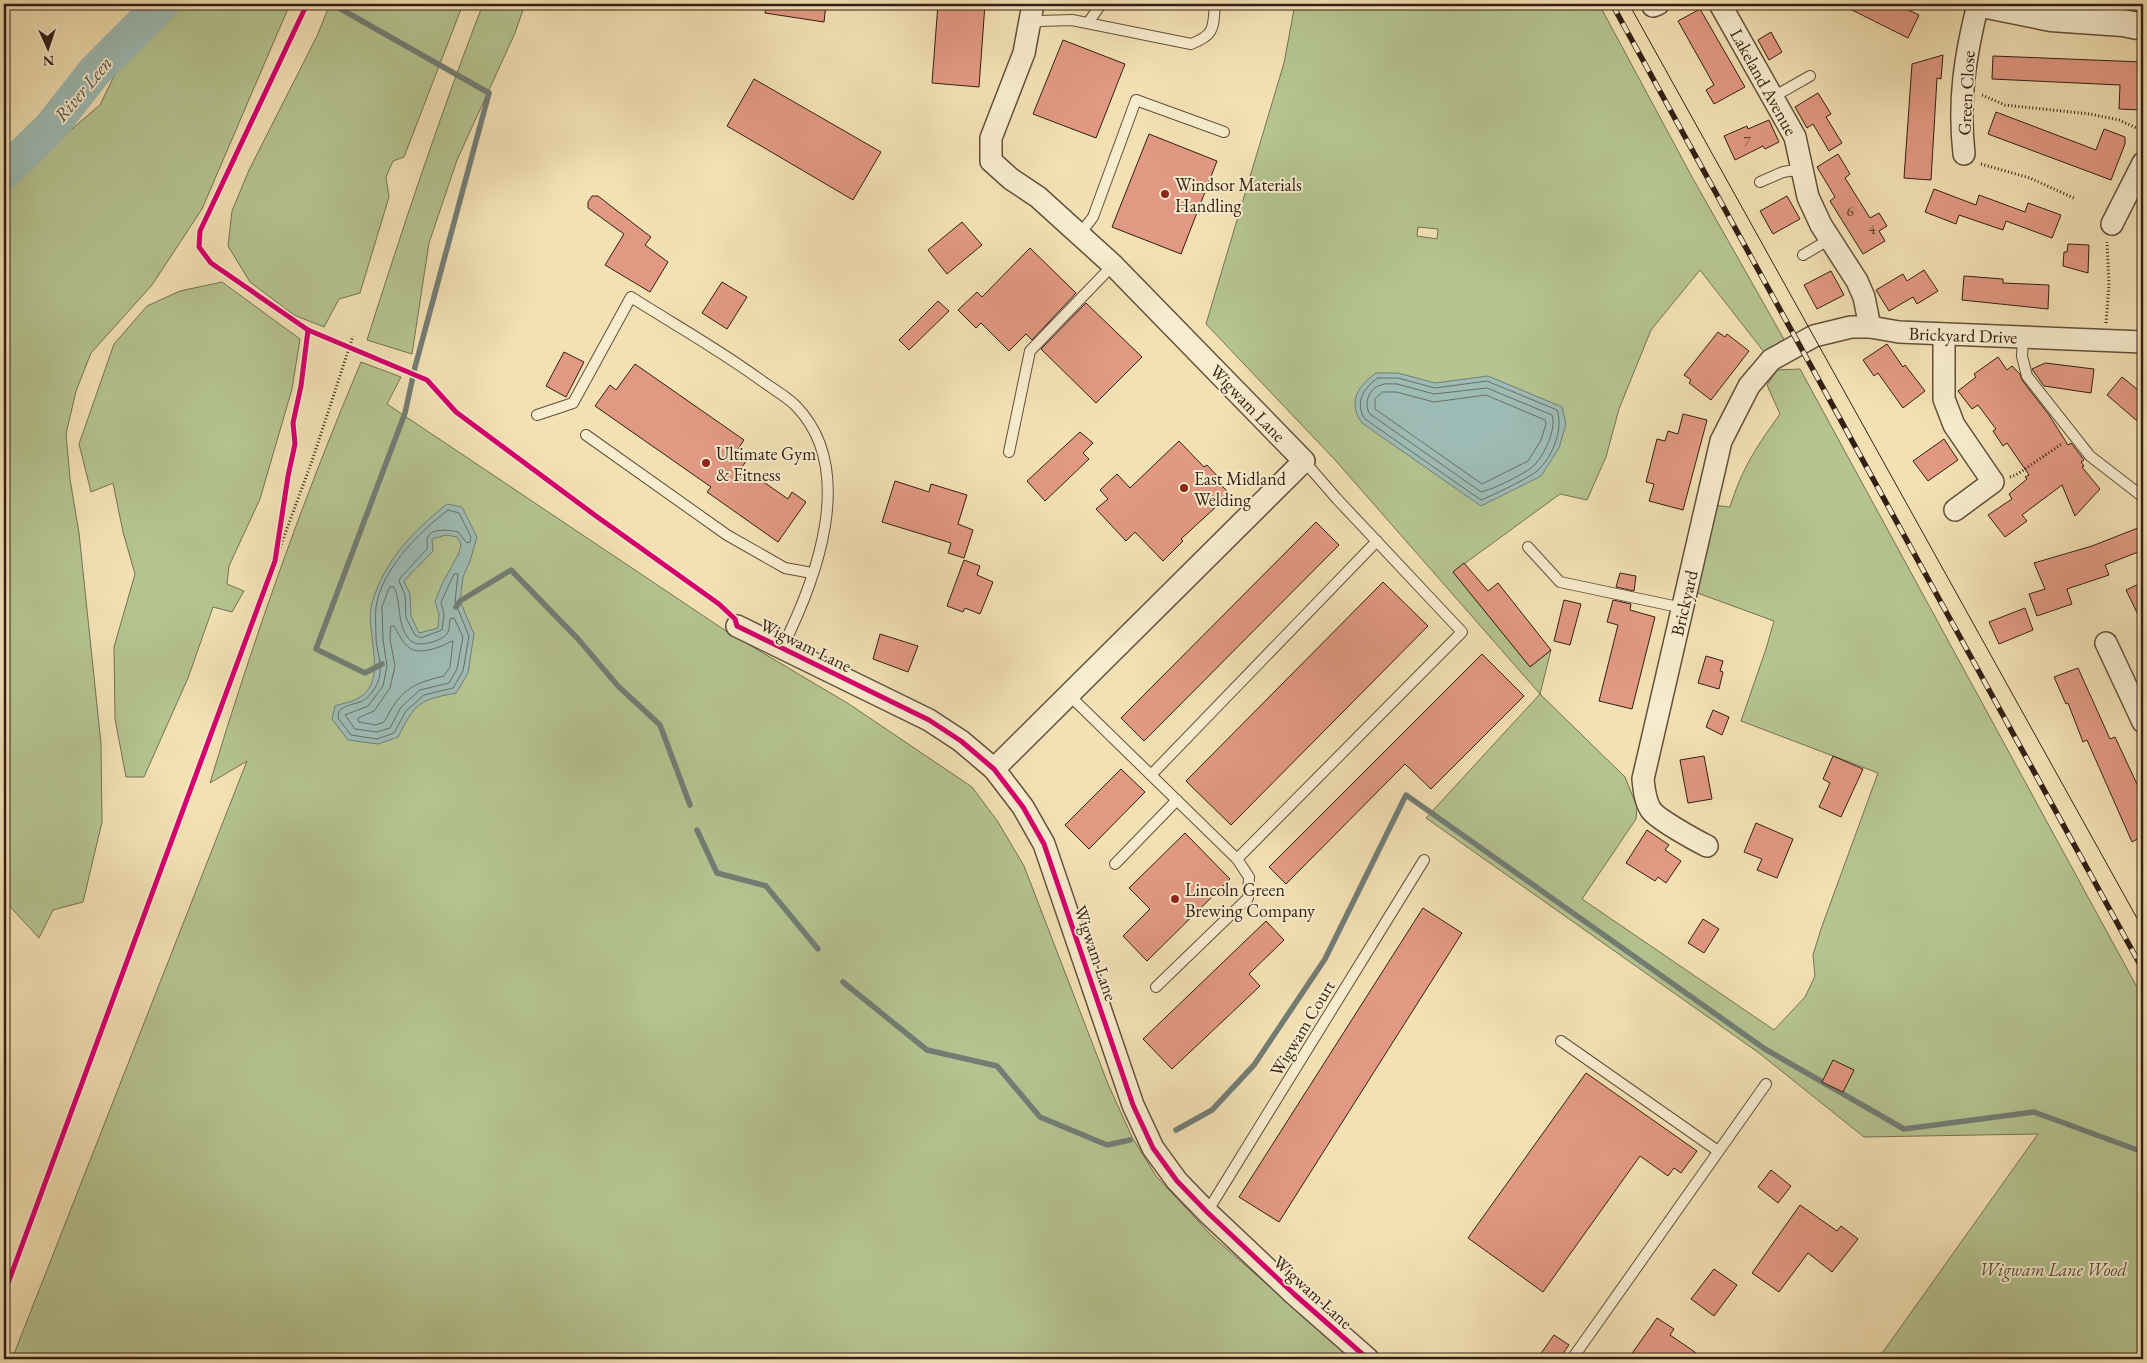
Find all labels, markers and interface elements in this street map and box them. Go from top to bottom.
north arrow [22,22,72,72]
street label: Lakeland Avenue [1725,25,1803,139]
street label: Green Close [1952,50,1980,136]
water label: River Leen [48,51,118,127]
text: N [42,52,55,70]
house number: 7 [1743,131,1751,150]
place label: Windsor Materials Handling [1175,173,1302,217]
marker: Windsor Materials Handling [1159,188,1171,200]
house number: 6 [1846,201,1854,220]
house number: 4 [1868,219,1876,238]
street label: Brickyard Drive [1908,322,2018,348]
street label: Wigwam Lane [1205,359,1291,447]
place label: Ultimate Gym & Fitness [716,442,816,486]
marker: Ultimate Gym & Fitness [700,457,712,469]
place label: East Midland Welding [1194,467,1287,511]
marker: East Midland Welding [1178,482,1190,494]
street label: Brickyard [1665,567,1703,638]
street label: Wigwam Lane [756,613,856,677]
place label: Lincoln Green Brewing Company [1185,878,1315,922]
marker: Lincoln Green Brewing Company [1169,893,1181,905]
street label: Wigwam Lane [1069,902,1123,1004]
street label: Wigwam Court [1264,975,1340,1080]
street label: Wigwam Lane [1268,1250,1358,1334]
park label: Wigwam Lane Wood [1979,1258,2127,1282]

